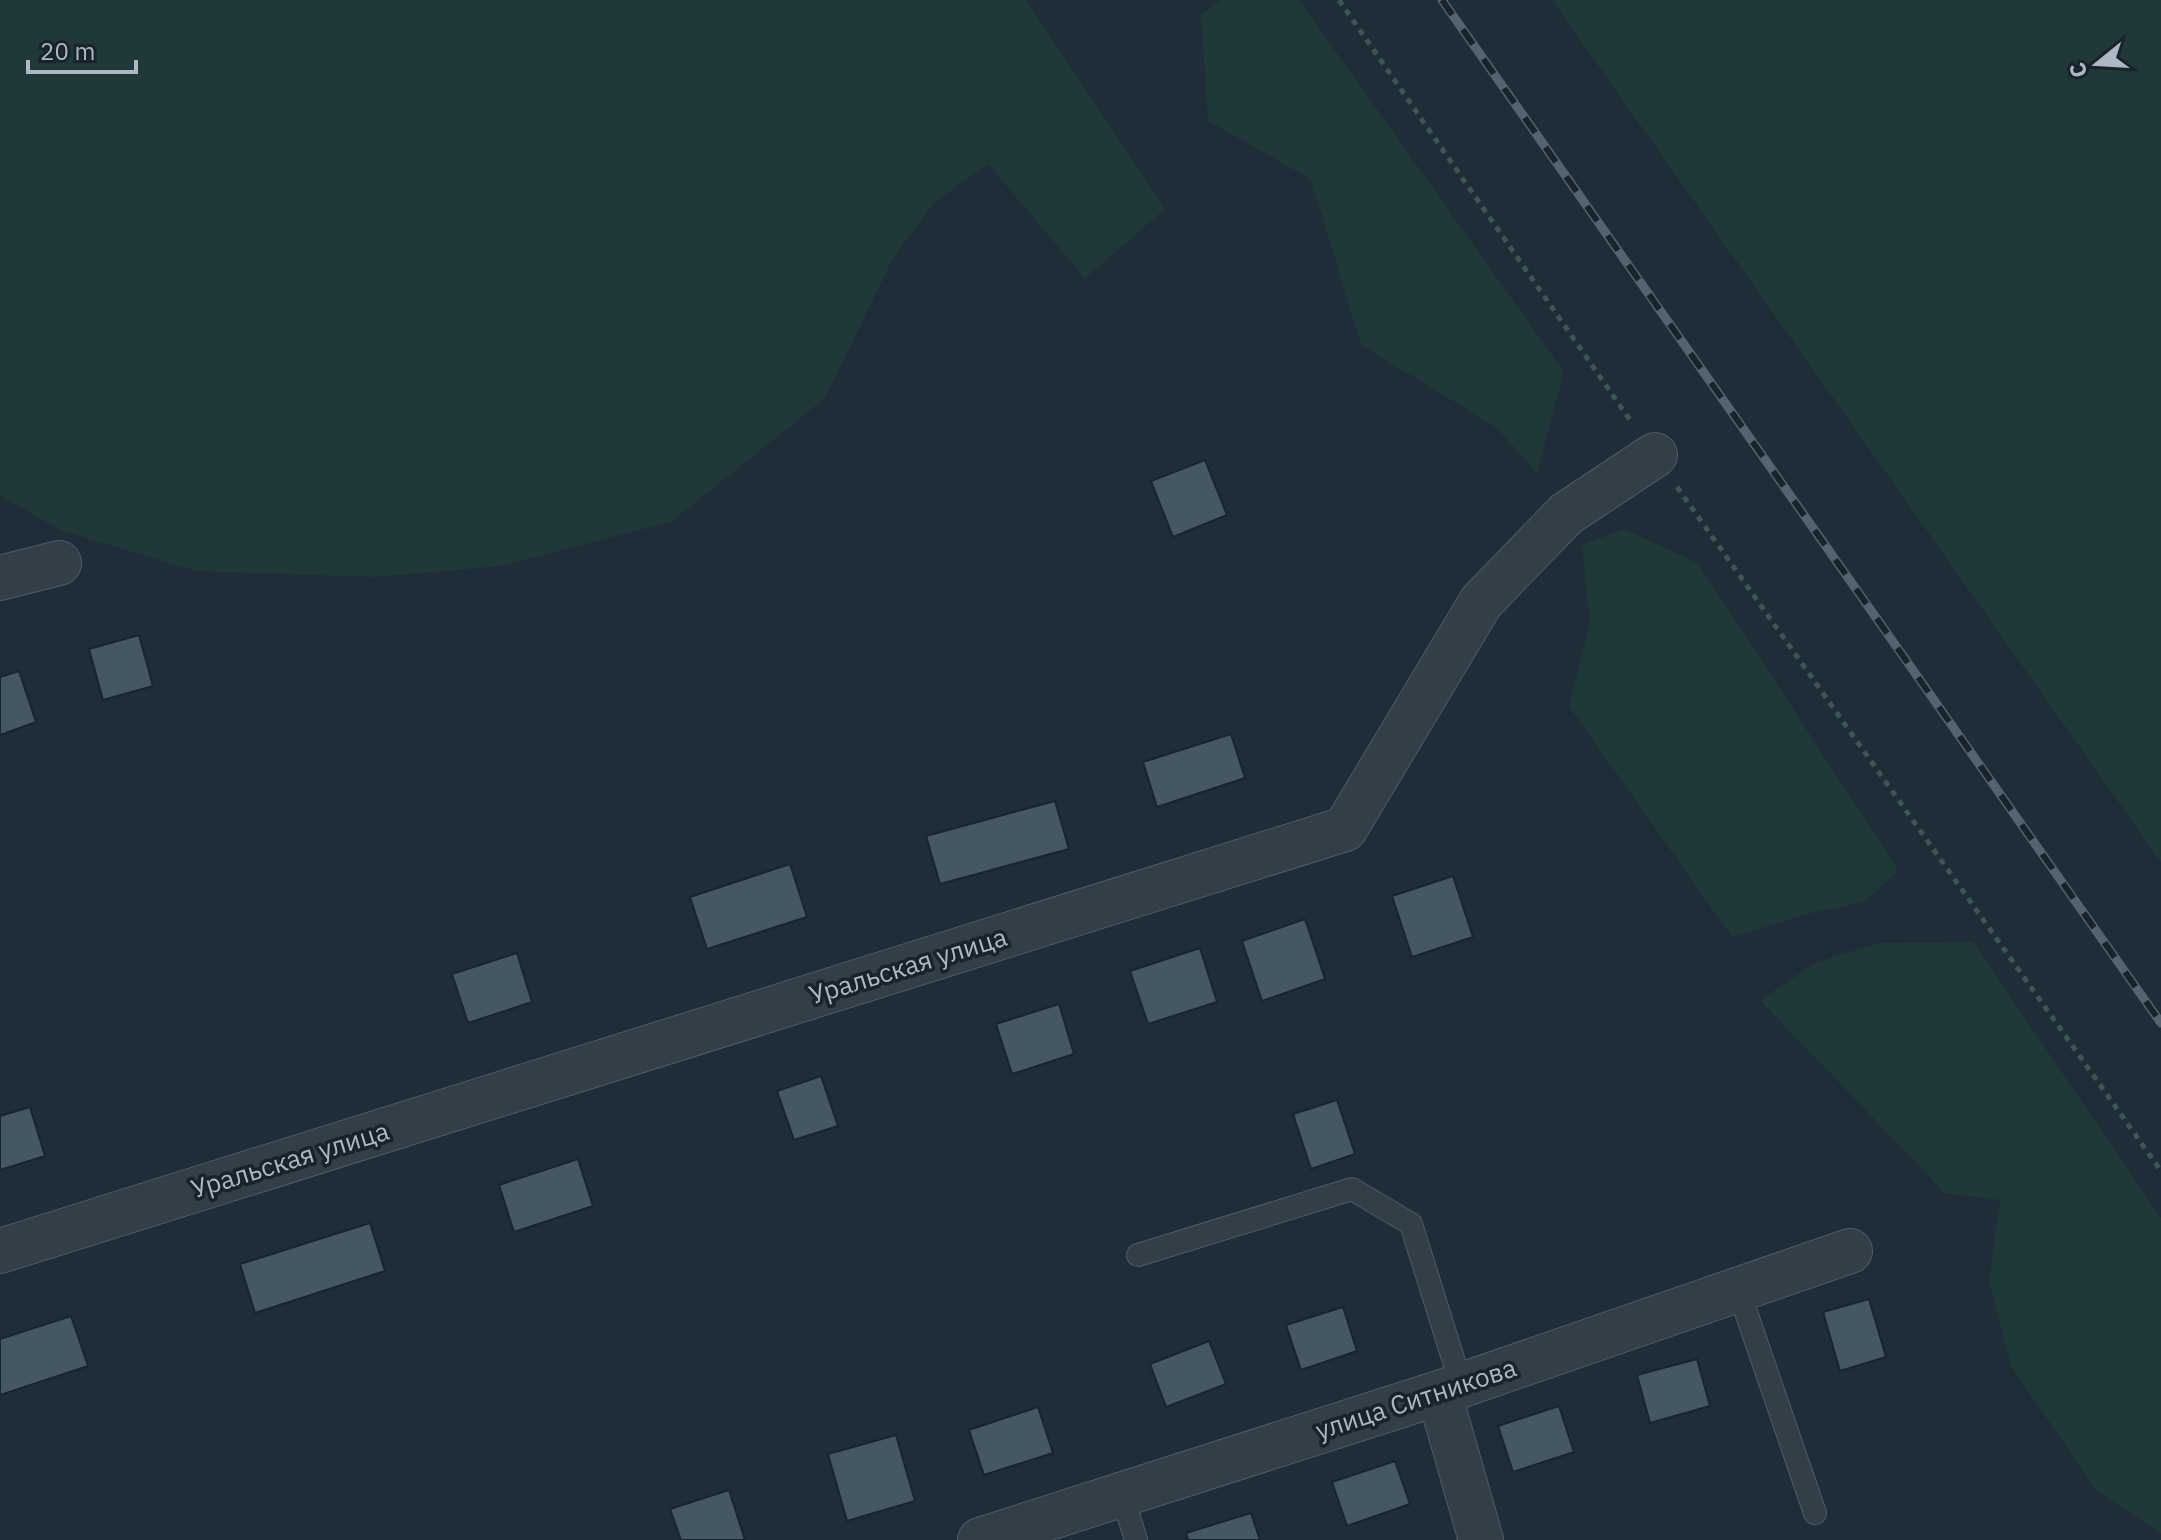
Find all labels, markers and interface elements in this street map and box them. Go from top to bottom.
scale bar [28,24,136,74]
north arrow [2057,24,2137,104]
text: 20 m [40,35,95,67]
text: С [2061,59,2094,82]
street label: Уральская улица [805,919,1011,1011]
street label: Уральская улица [187,1113,393,1205]
street label: улица Ситникова [1311,1350,1521,1447]

